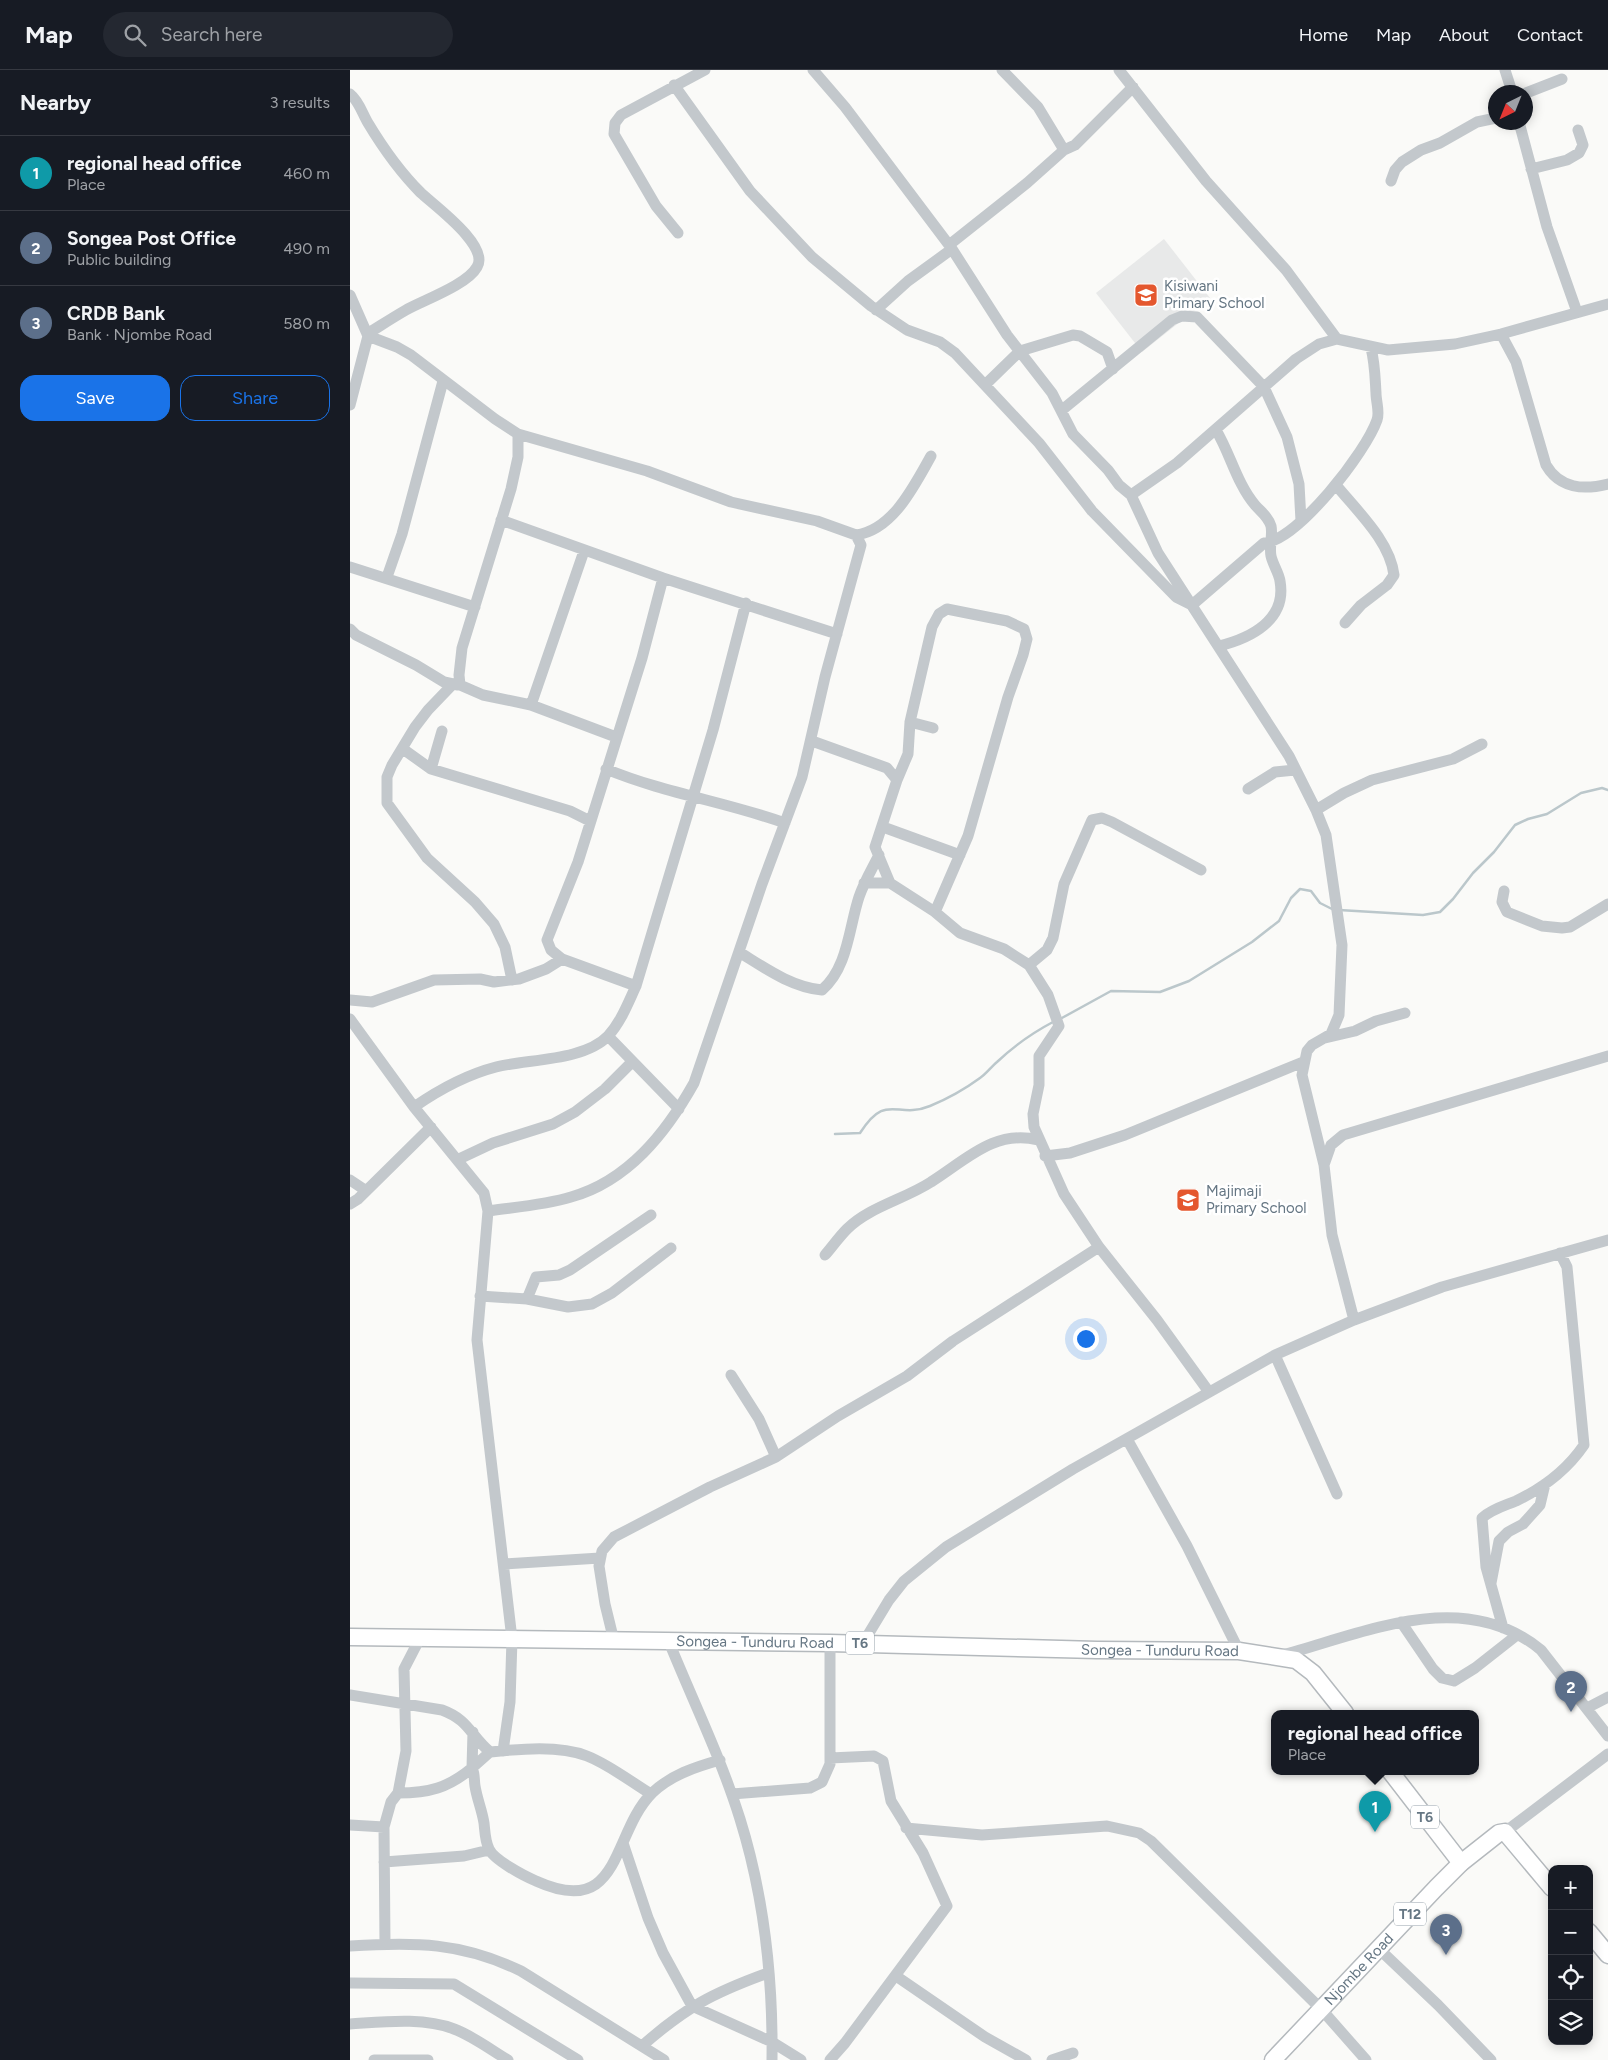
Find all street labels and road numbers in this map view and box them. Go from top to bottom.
street label: Songea - Tunduru Road [676,1632,834,1652]
road number: T6 [846,1632,874,1655]
street label: Songea - Tunduru Road [1081,1641,1239,1660]
road number: T6 [1411,1805,1439,1828]
road number: T12 [1394,1902,1426,1926]
street label: Njombe Road [1321,1930,1397,2009]

